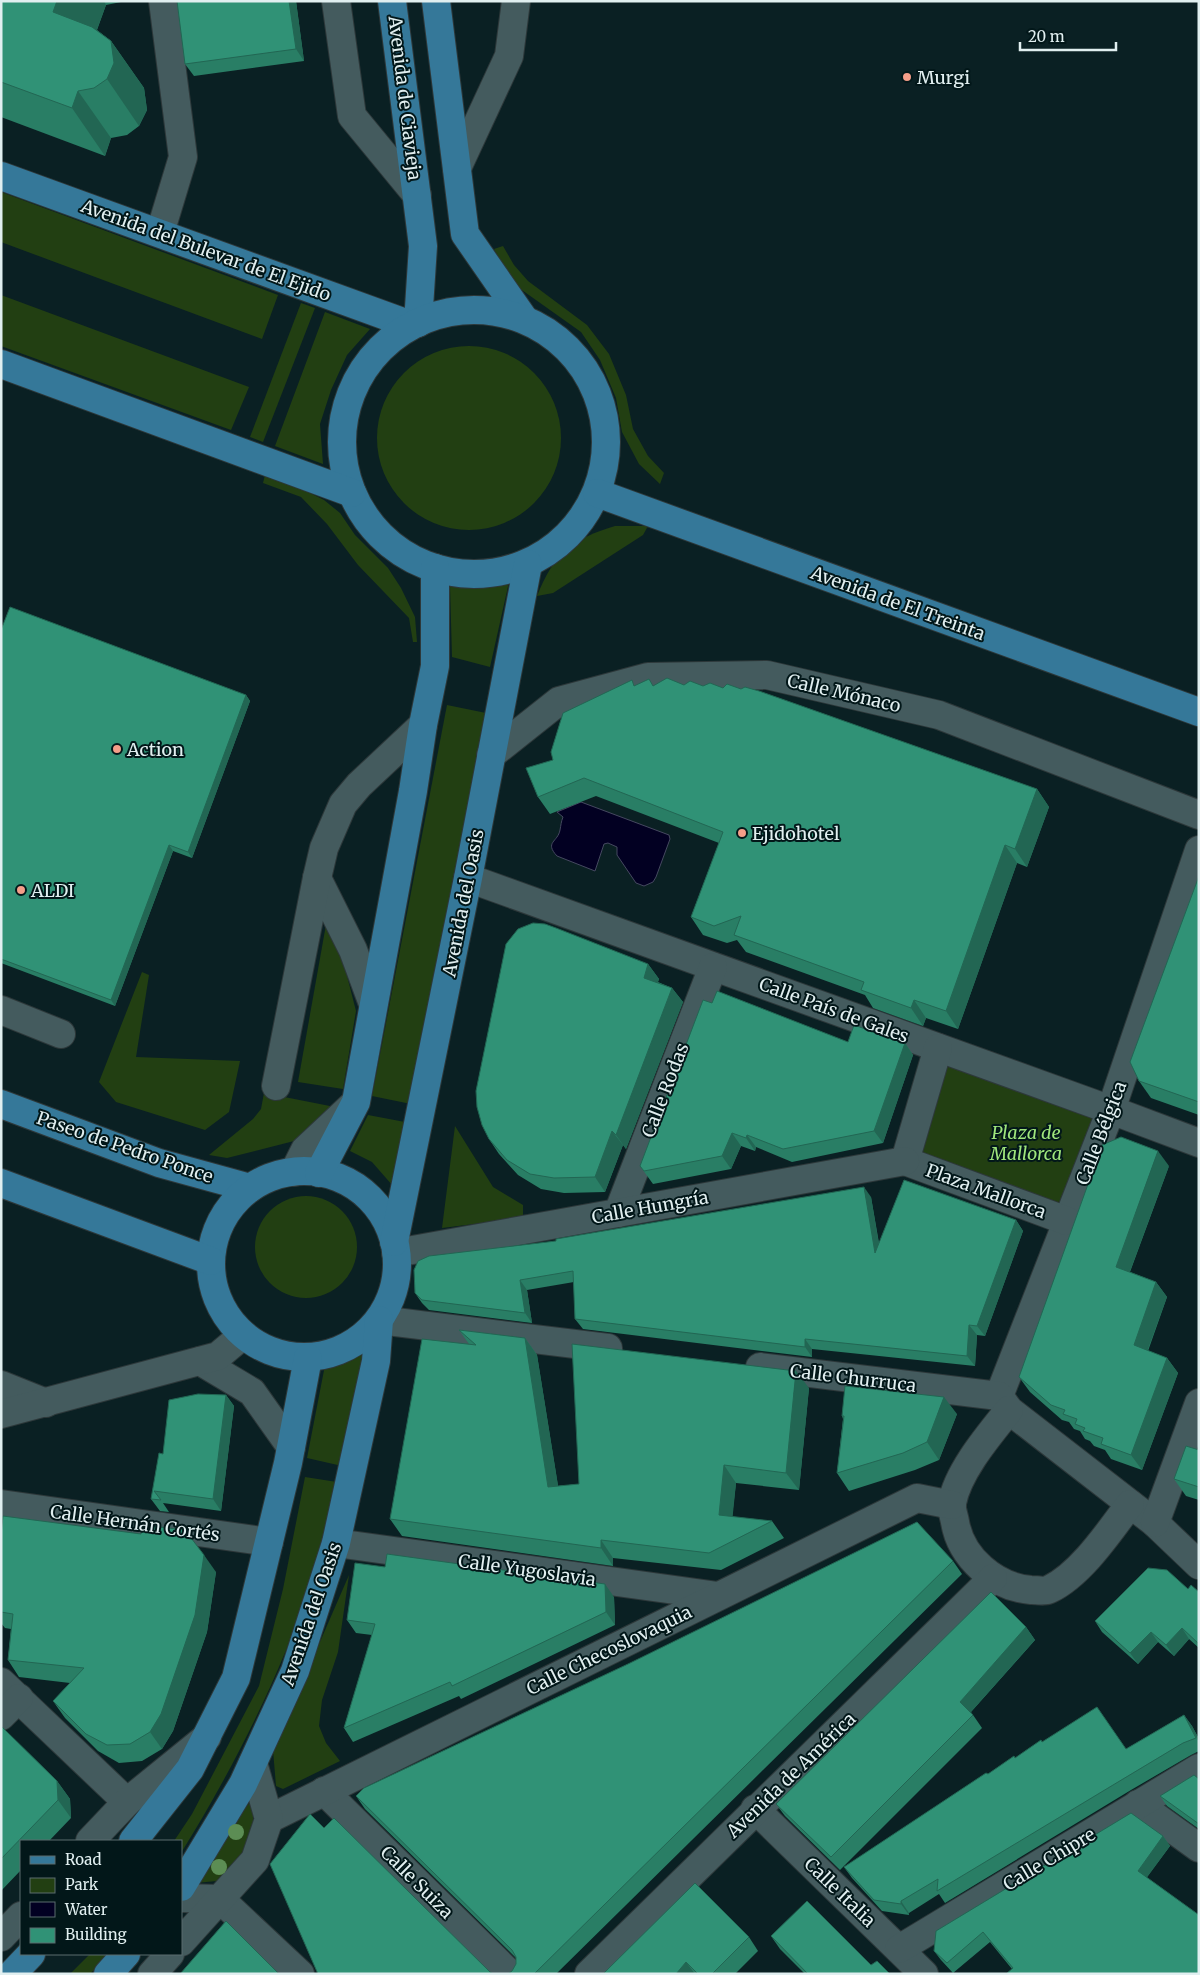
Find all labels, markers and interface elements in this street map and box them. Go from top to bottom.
street label: Avenida de Ciavieja [383,13,427,182]
scale bar [1020,20,1116,52]
text: 20 m [1028,27,1065,46]
place label: Murgi [917,66,970,89]
marker: Murgi [901,71,913,83]
street label: Avenida del Bulevar de El Ejido [77,194,334,306]
street label: Avenida de El Treinta [807,560,988,645]
street label: Calle Mónaco [785,669,903,717]
place label: Action [126,738,184,761]
marker: Action [111,743,123,755]
place label: Ejidohotel [752,822,840,845]
street label: Avenida del Oasis [437,827,489,980]
marker: Ejidohotel [736,827,748,839]
place label: ALDI [30,879,75,902]
marker: ALDI [15,884,27,896]
street label: Calle País de Gales [756,972,912,1048]
street label: Calle Rodas [636,1039,694,1140]
street label: Calle Bélgica [1071,1078,1131,1188]
street label: Paseo de Pedro Ponce [34,1106,216,1188]
park label: Plaza de Mallorca [989,1121,1062,1165]
street label: Plaza Mallorca [923,1159,1050,1223]
street label: Calle Hungría [590,1185,711,1229]
street label: Calle Churruca [789,1359,918,1397]
street label: Calle Hernán Cortés [49,1500,221,1546]
street label: Avenida del Oasis [275,1539,346,1690]
street label: Calle Yugoslavia [457,1549,598,1591]
street label: Calle Checoslovaquia [523,1600,696,1700]
street label: Avenida de América [721,1707,861,1843]
street label: Calle Chipre [999,1822,1099,1896]
legend [20,1840,182,1955]
street label: Calle Suiza [376,1841,459,1924]
text: Road [65,1850,101,1869]
street label: Calle Italia [799,1852,881,1932]
text: Park [65,1875,99,1894]
text: Water [64,1900,108,1919]
text: Building [65,1925,127,1944]

